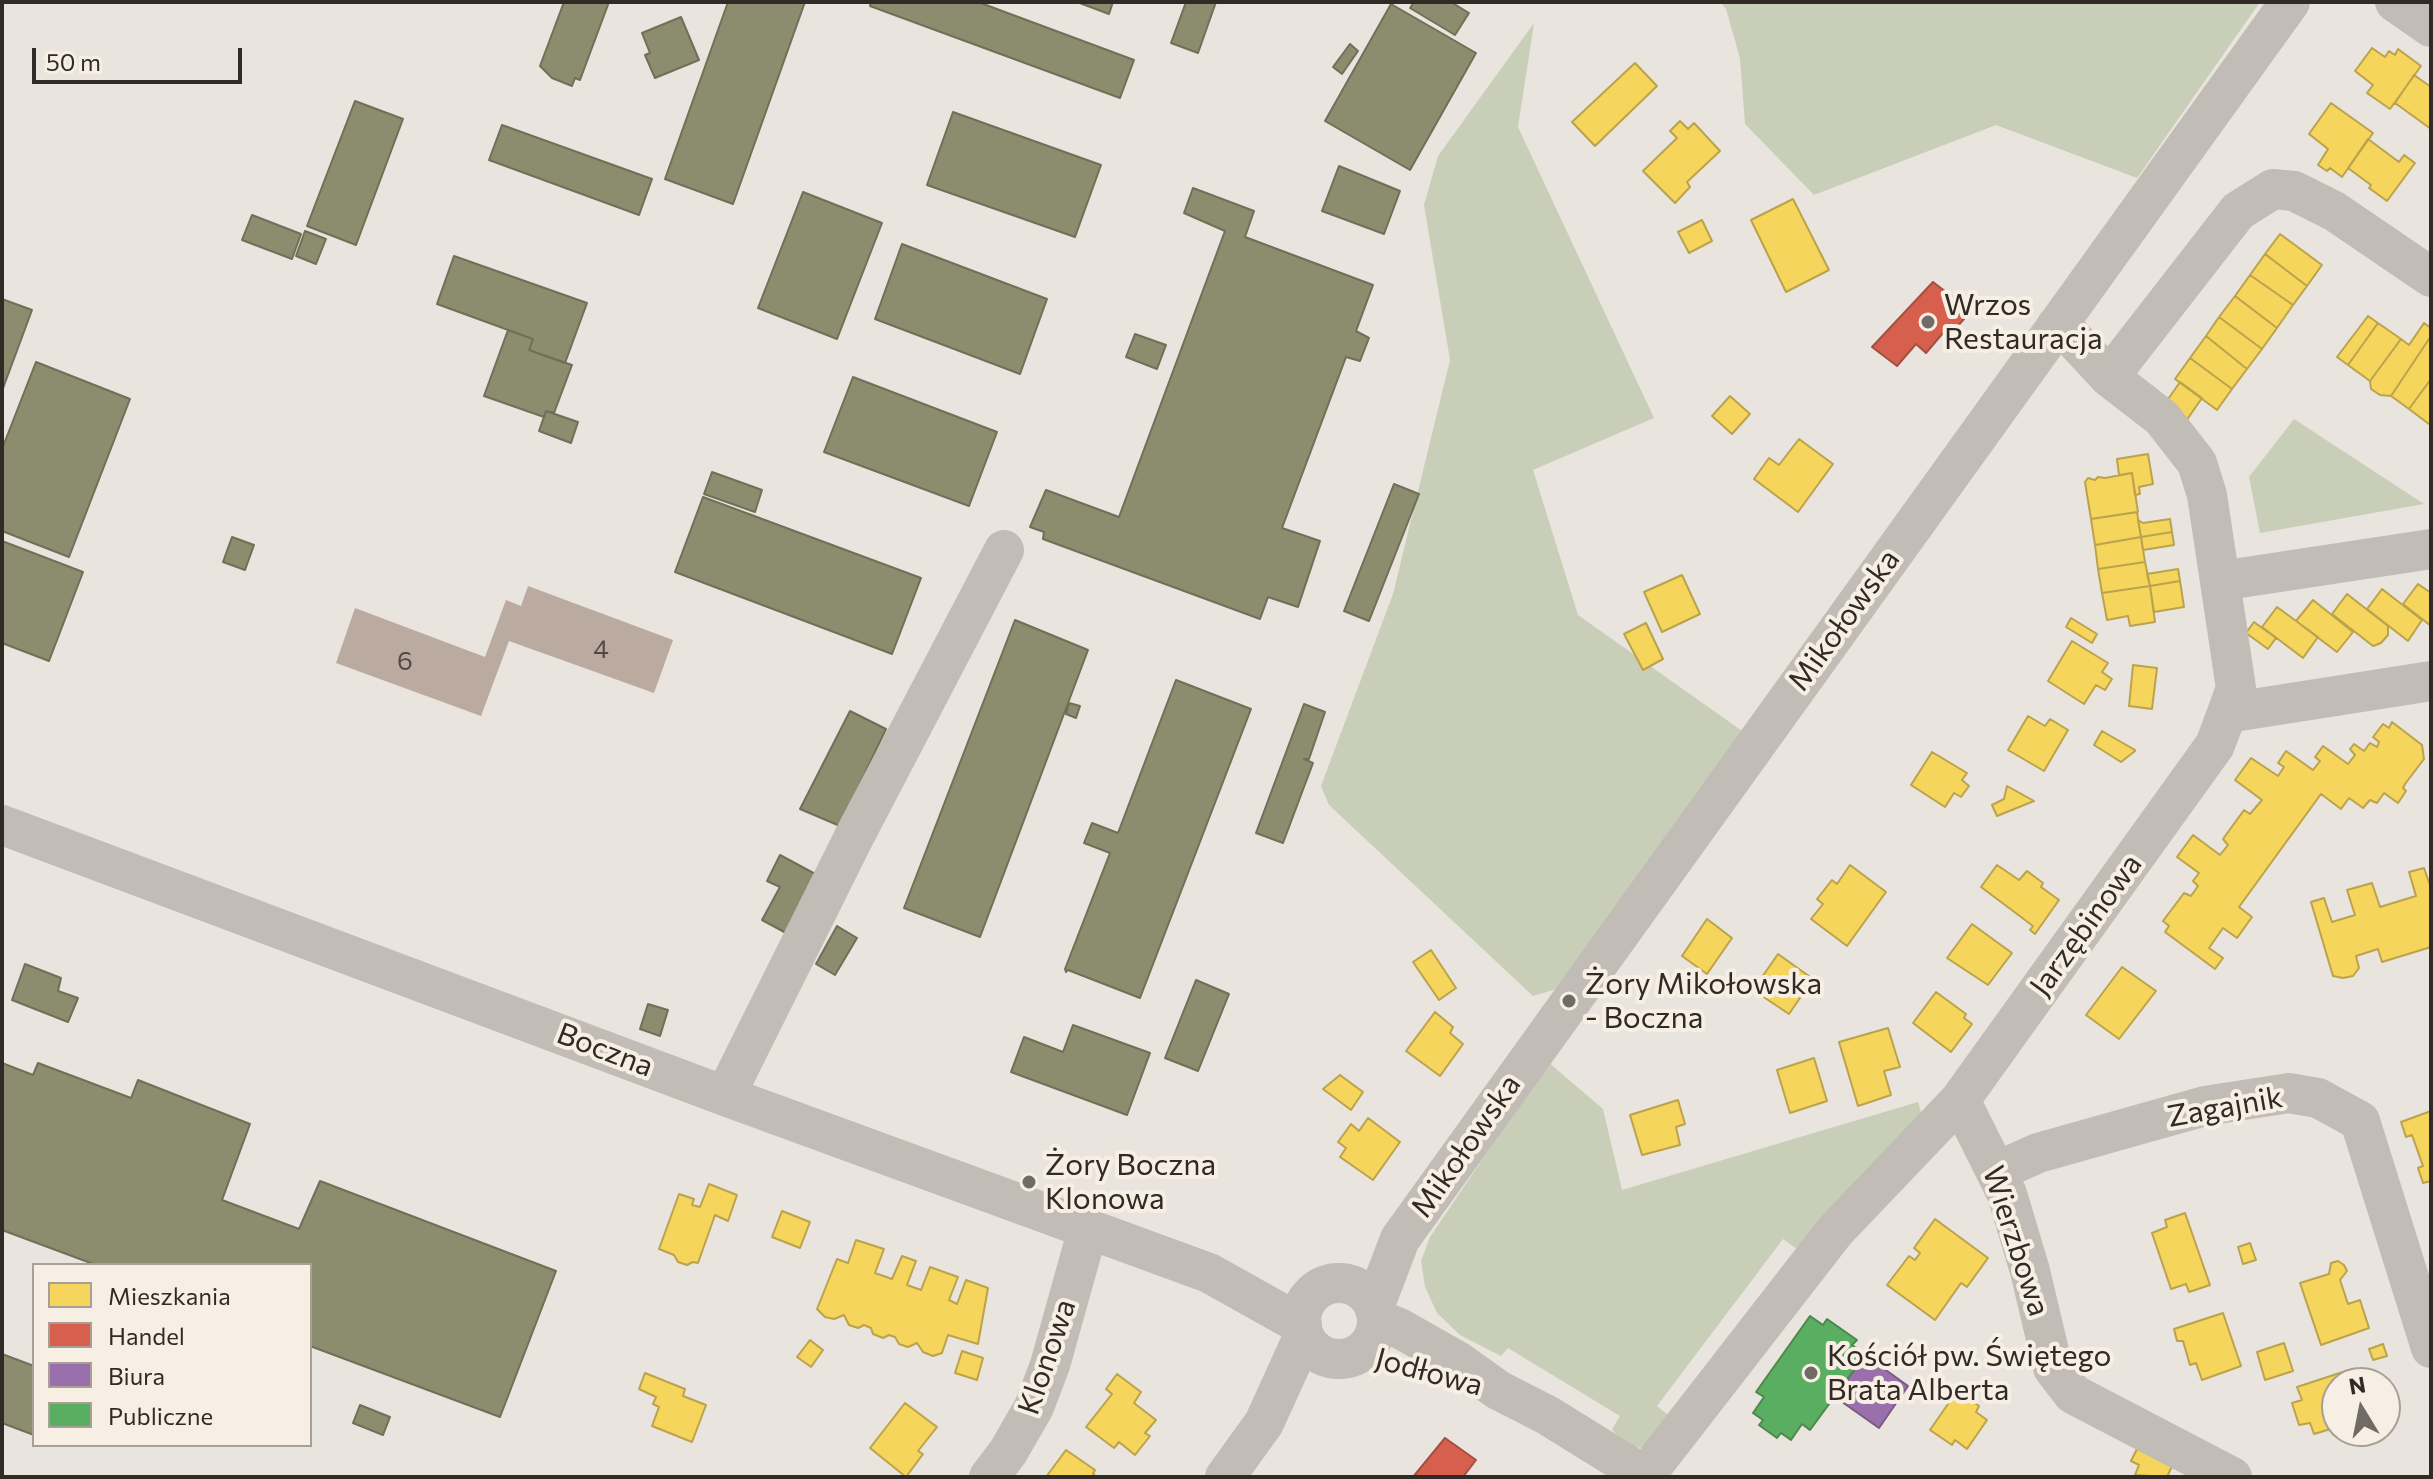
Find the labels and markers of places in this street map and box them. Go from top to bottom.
place label: Wrzos Restauracja [1944,287,2103,358]
marker: Wrzos Restauracja [1919,313,1937,331]
place label: Żory Mikołowska - Boczna [1585,966,1822,1036]
marker: Żory Mikołowska - Boczna [1560,992,1578,1010]
place label: Żory Boczna Klonowa [1045,1147,1216,1218]
marker: Żory Boczna Klonowa [1020,1173,1038,1191]
place label: Kościół pw. Świętego Brata Alberta [1827,1338,2111,1408]
marker: Kościół pw. Świętego Brata Alberta [1802,1364,1820,1382]

